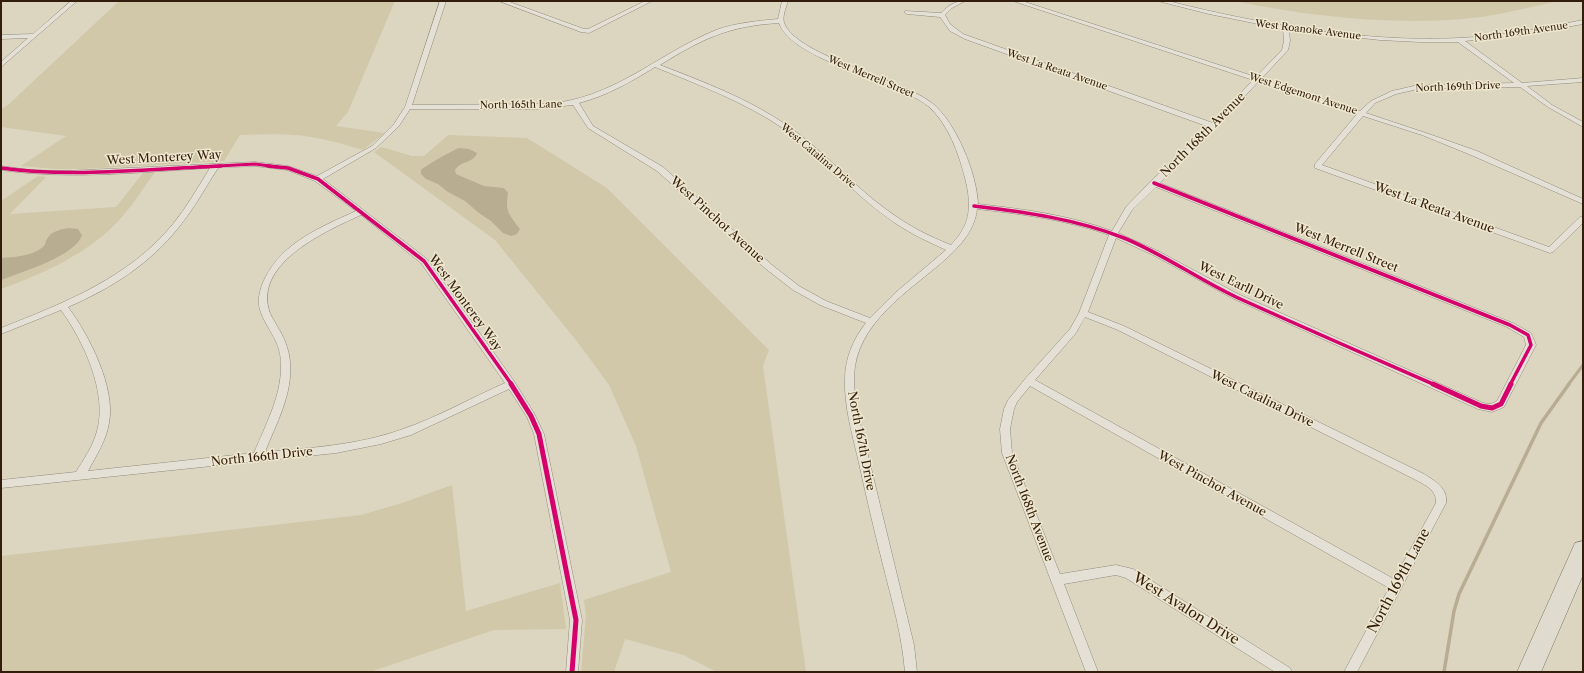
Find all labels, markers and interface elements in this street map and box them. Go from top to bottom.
street label: West Roanoke Avenue [1254,18,1362,42]
street label: North 169th Avenue [1473,19,1569,45]
street label: West La Reata Avenue [1005,47,1109,93]
street label: West Merrell Street [826,53,916,101]
street label: West Edgemont Avenue [1247,71,1359,117]
street label: North 169th Drive [1415,80,1501,94]
street label: North 168th Avenue [1158,90,1248,180]
street label: North 165th Lane [480,98,562,112]
street label: West Catalina Drive [778,121,858,191]
street label: West Monterey Way [106,148,222,168]
street label: West Pinchot Avenue [667,174,767,266]
street label: West La Reata Avenue [1372,180,1496,236]
street label: West Merrell Street [1292,221,1400,275]
street label: West Monterey Way [425,252,505,354]
street label: West Earll Drive [1196,259,1286,313]
street label: West Catalina Drive [1208,368,1316,430]
street label: North 167th Drive [844,390,878,492]
street label: North 166th Drive [210,444,314,470]
street label: West Pinchot Avenue [1155,448,1269,520]
street label: North 168th Avenue [1002,452,1056,564]
street label: North 169th Lane [1364,526,1434,636]
street label: West Avalon Drive [1130,569,1242,649]

